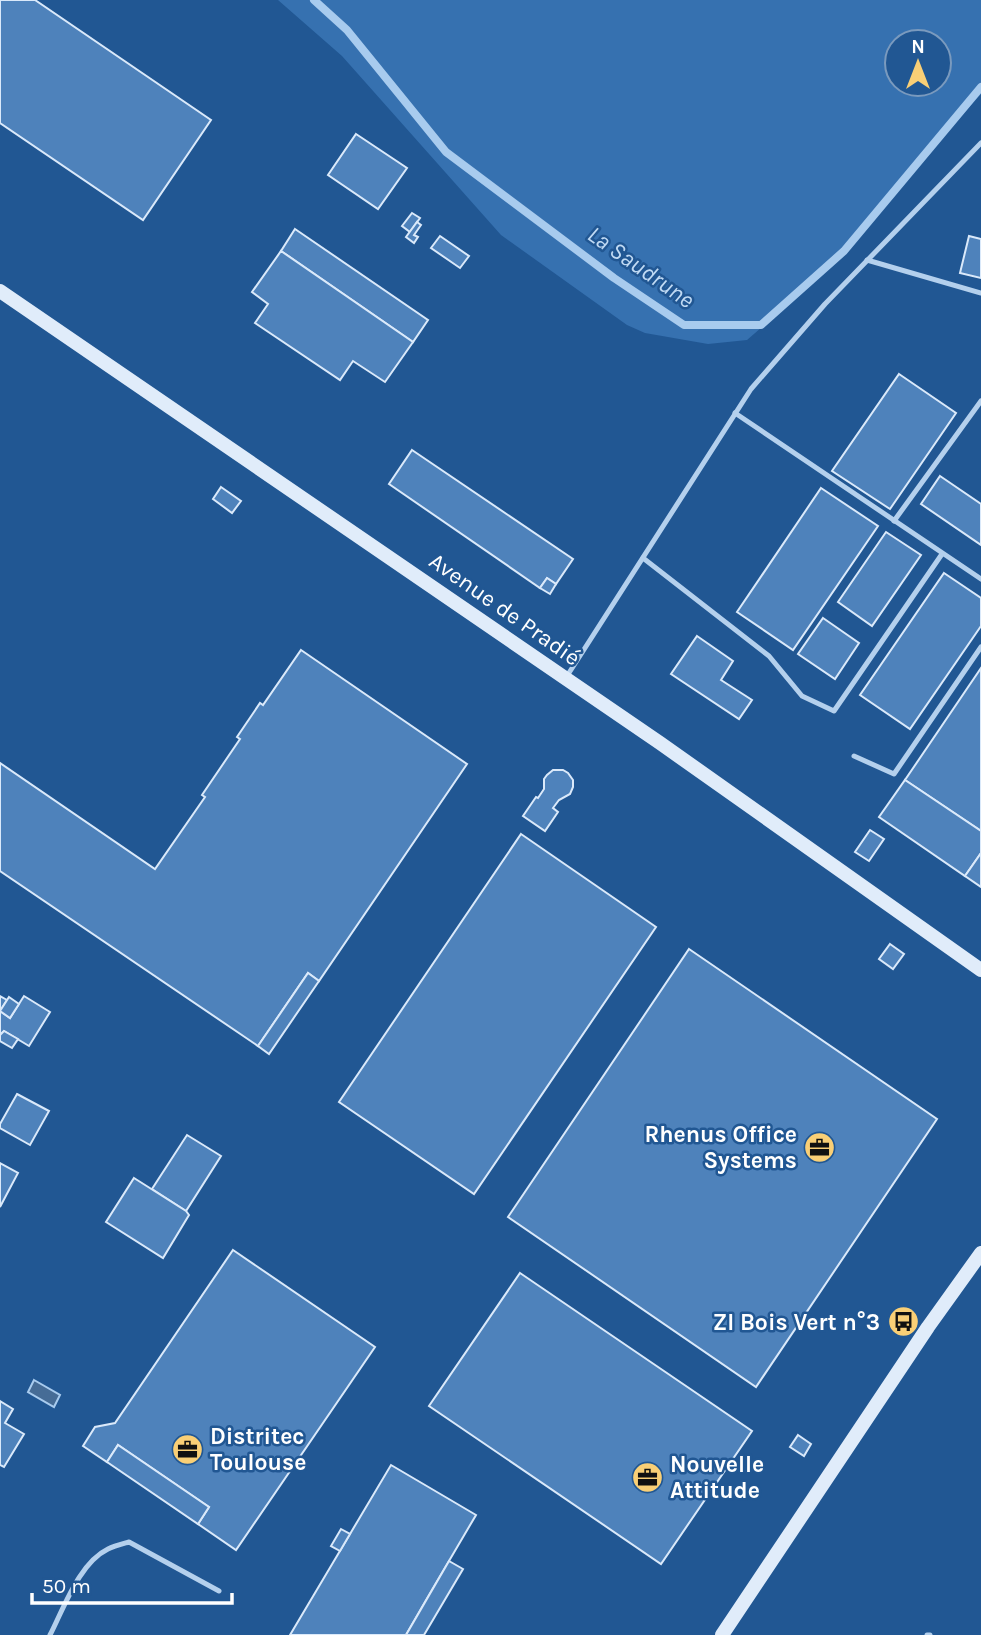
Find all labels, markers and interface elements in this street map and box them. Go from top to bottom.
north arrow [883,28,953,98]
text: N [911,36,925,58]
water label: La Saudrune [582,220,700,314]
street label: Avenue de Pradié [424,547,585,672]
place label: Rhenus Office Systems [644,1121,797,1174]
office icon: Rhenus Office Systems [803,1130,837,1164]
bus stop icon: ZI Bois Vert n°3 [886,1305,920,1339]
place label: ZI Bois Vert n°3 [713,1309,880,1336]
place label: Distritec Toulouse [210,1423,306,1476]
office icon: Distritec Toulouse [170,1432,204,1466]
place label: Nouvelle Attitude [670,1451,764,1504]
office icon: Nouvelle Attitude [630,1460,664,1494]
scale bar [32,1562,231,1606]
text: 50 m [42,1574,91,1598]

